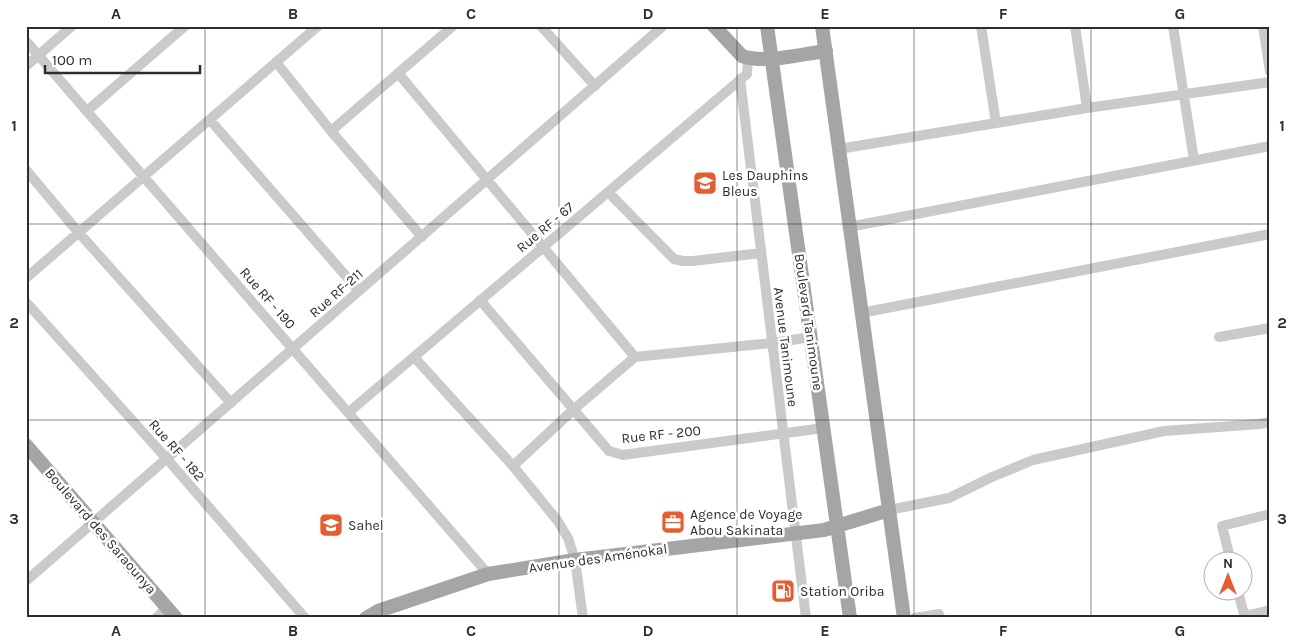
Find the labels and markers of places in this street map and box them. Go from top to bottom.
place label: Les Dauphins Bleus [722,167,808,200]
school or university icon: Les Dauphins Bleus [692,170,718,196]
place label: Agence de Voyage Abou Sakinata [690,506,803,539]
office icon: Agence de Voyage Abou Sakinata [660,509,686,535]
school or university icon: Sahel [318,512,344,538]
place label: Sahel [348,517,384,534]
fuel station icon: Station Oriba [770,578,796,604]
place label: Station Oriba [800,583,885,600]

